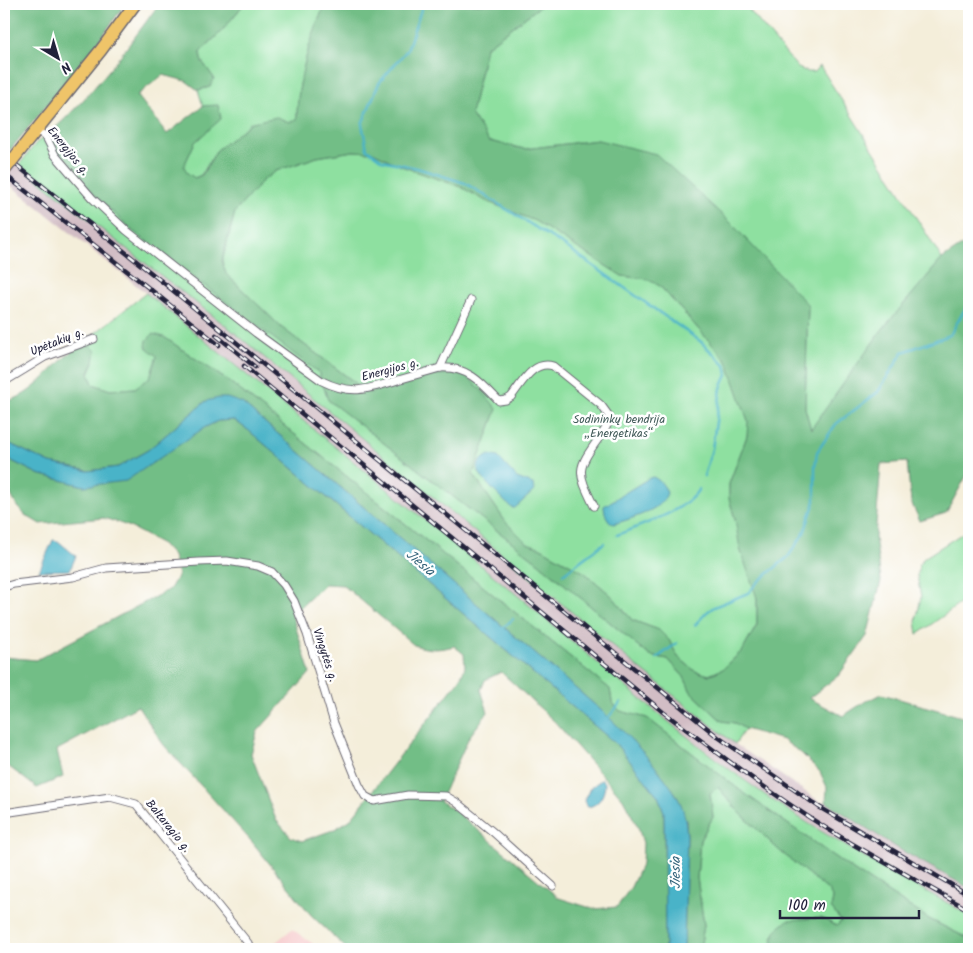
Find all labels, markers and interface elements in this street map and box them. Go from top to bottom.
north arrow [32,32,82,82]
text: N [55,56,76,79]
street label: Energijos g. [42,122,94,180]
street label: Upėtakių g. [27,323,87,361]
street label: Energijos g. [359,353,421,387]
park label: Sodininkų bendrija „Energetikas“ [573,410,665,443]
water label: Jiesia [401,544,440,583]
street label: Vingytės g. [307,626,343,684]
street label: Baltaragio g. [141,795,195,857]
water label: Jiesia [665,856,687,889]
scale bar [780,888,919,920]
text: 100 m [788,894,826,918]

